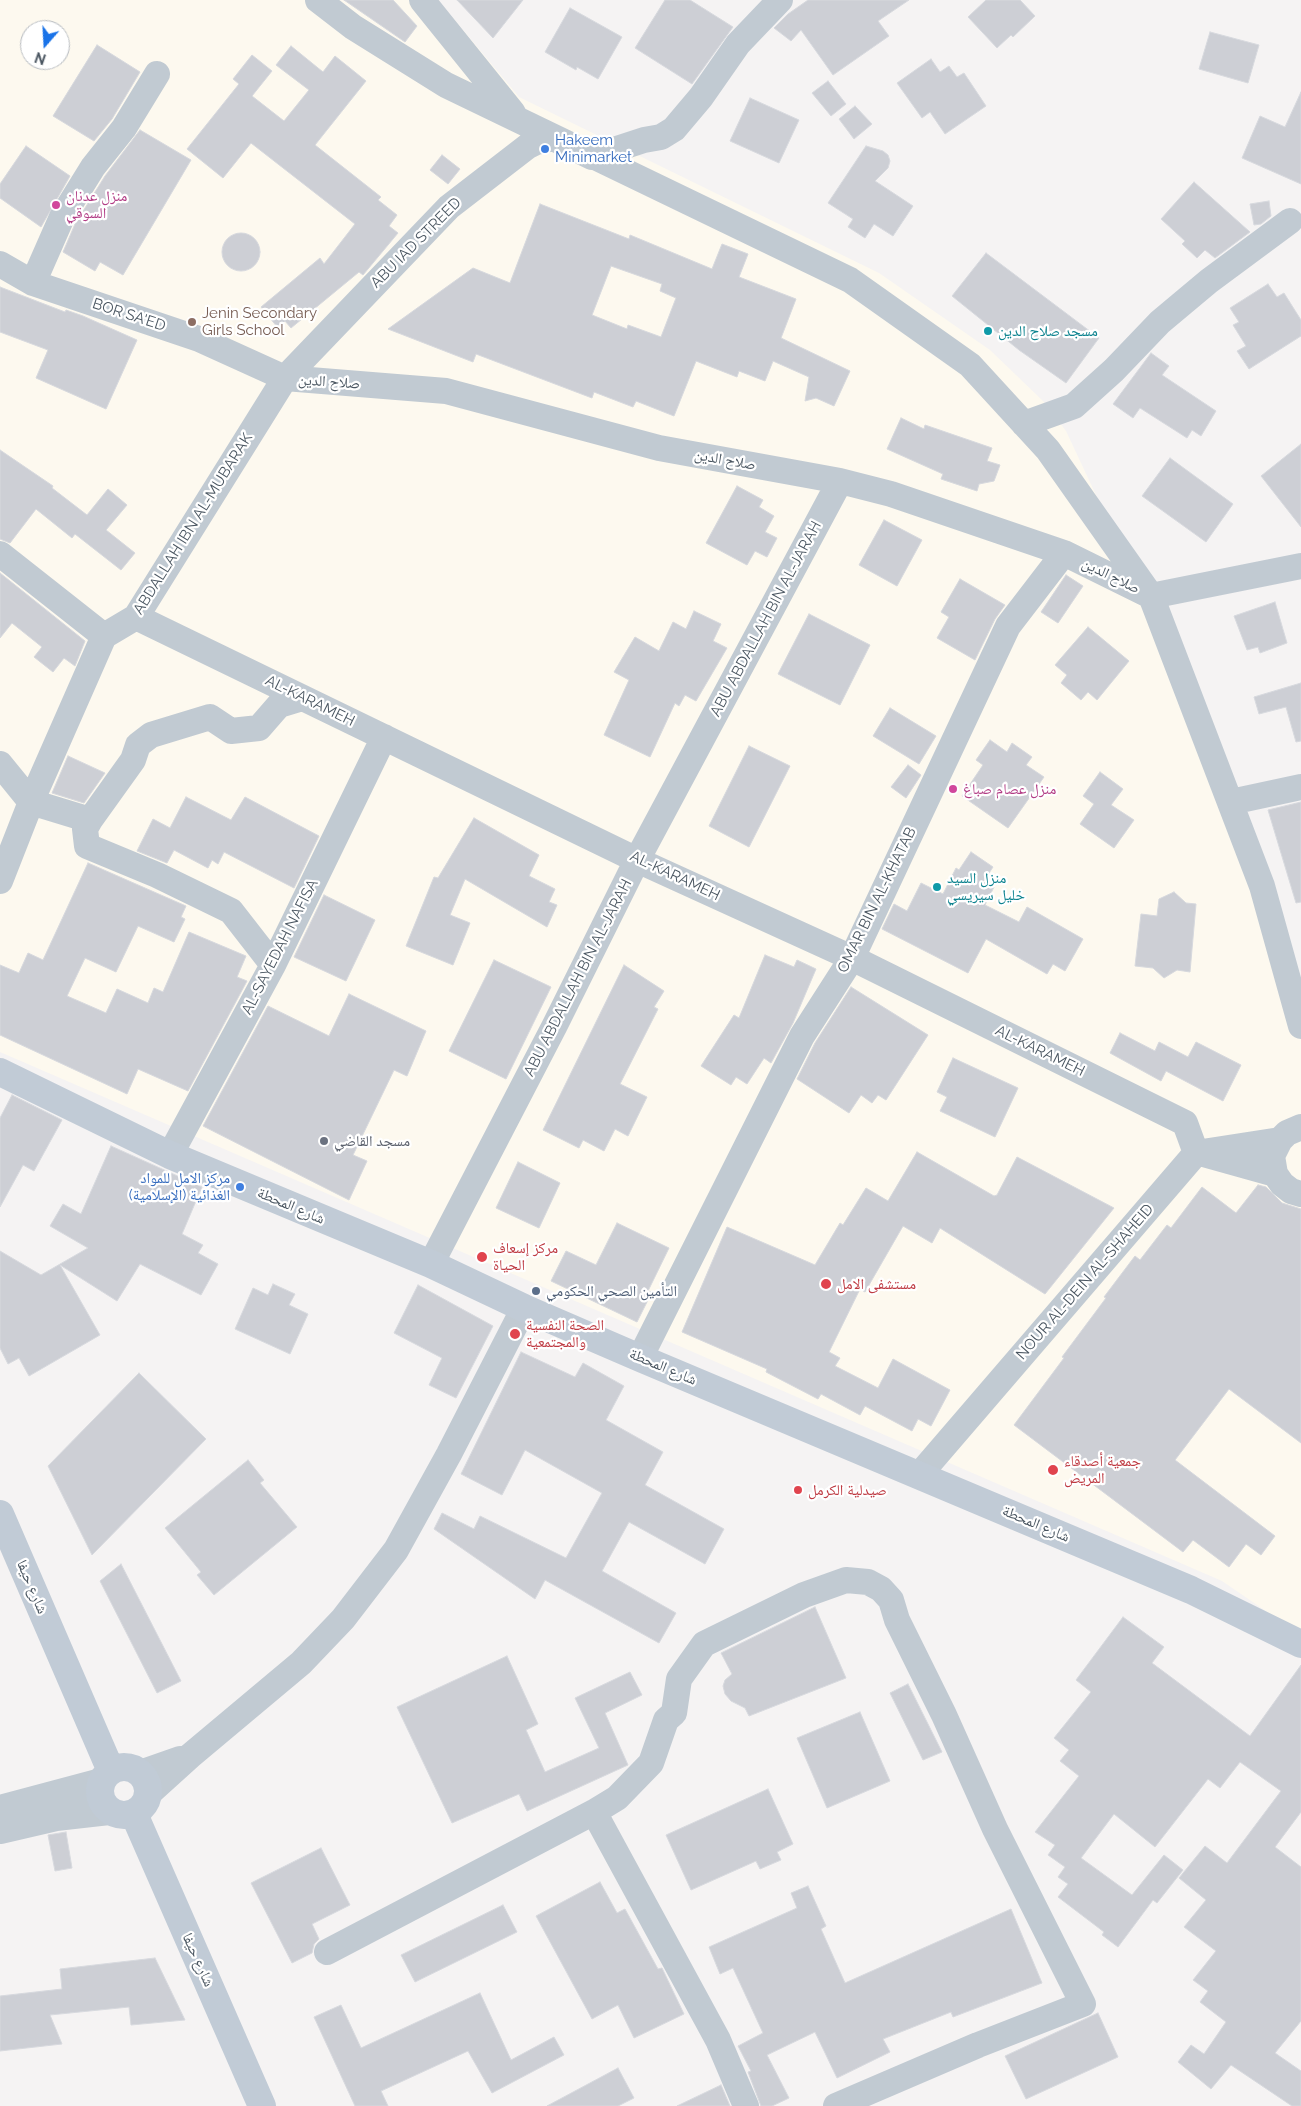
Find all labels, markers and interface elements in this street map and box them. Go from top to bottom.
north arrow [20,20,70,70]
text: N [33,49,48,68]
place label: Hakeem Minimarket [555,131,632,166]
marker: Hakeem Minimarket [539,143,551,155]
place label: منزل عدنان السوقي [66,187,127,222]
street label: ABU IAD STREED [367,194,465,292]
marker: منزل عدنان السوقي [50,199,62,211]
street label: BOR SA'ED [90,295,168,335]
place label: Jenin Secondary Girls School [202,304,317,339]
marker: Jenin Secondary Girls School [186,316,198,328]
place label: مسجد صلاح الدين [998,322,1098,340]
marker: مسجد صلاح الدين [982,325,994,337]
street label: صلاح الدين [297,371,361,393]
street label: ABDALLAH IBN AL-MUBARAK [130,430,256,618]
street label: صلاح الدين [693,446,757,474]
street label: ABU ABDALLAH BIN AL-JARAH [707,518,825,720]
street label: صلاح الدين [1079,554,1143,598]
street label: AL-KARAMEH [262,672,358,730]
place label: منزل عصام صباغ [963,780,1056,798]
marker: منزل عصام صباغ [947,783,959,795]
street label: OMAR BIN AL-KHATAB [834,824,920,976]
street label: AL-KARAMEH [627,847,723,905]
place label: منزل السيد خليل سيريسي [947,869,1025,904]
street label: AL-SAYEDAH NAFISA [238,876,322,1018]
street label: ABU ABDALLAH BIN AL-JARAH [520,876,636,1080]
marker: منزل السيد خليل سيريسي [931,881,943,893]
street label: AL-KARAMEH [992,1022,1088,1080]
place label: مسجد القاضي [334,1132,410,1150]
marker: مسجد القاضي [318,1135,330,1147]
place label: مركز الامل للمواد الغذائية (الإسلامية) [129,1169,230,1204]
marker: مركز الامل للمواد الغذائية (الإسلامية) [234,1181,246,1193]
street label: شارع المحطة [255,1184,327,1228]
street label: NOUR AL-DEIN AL-SHAHEID [1013,1201,1157,1363]
place label: مركز إسعاف الحياة [493,1239,558,1274]
marker: مركز إسعاف الحياة [475,1250,489,1264]
place label: مستشفى الامل [837,1275,916,1293]
marker: مستشفى الامل [819,1277,833,1291]
place label: التأمين الصحي الحكومي [546,1282,677,1300]
marker: التأمين الصحي الحكومي [530,1285,542,1297]
place label: الصحة النفسية والمجتمعية [526,1316,604,1351]
marker: الصحة النفسية والمجتمعية [508,1327,522,1341]
street label: شارع المحطة [627,1345,699,1389]
place label: جمعية أصدقاء المريض [1064,1452,1141,1487]
marker: جمعية أصدقاء المريض [1046,1463,1060,1477]
place label: صيدلية الكرمل [808,1481,887,1499]
marker: صيدلية الكرمل [792,1484,804,1496]
street label: شارع المحطة [1000,1502,1072,1546]
street label: شارع حيفا [13,1557,51,1617]
street label: شارع حيفا [178,1930,218,1990]

